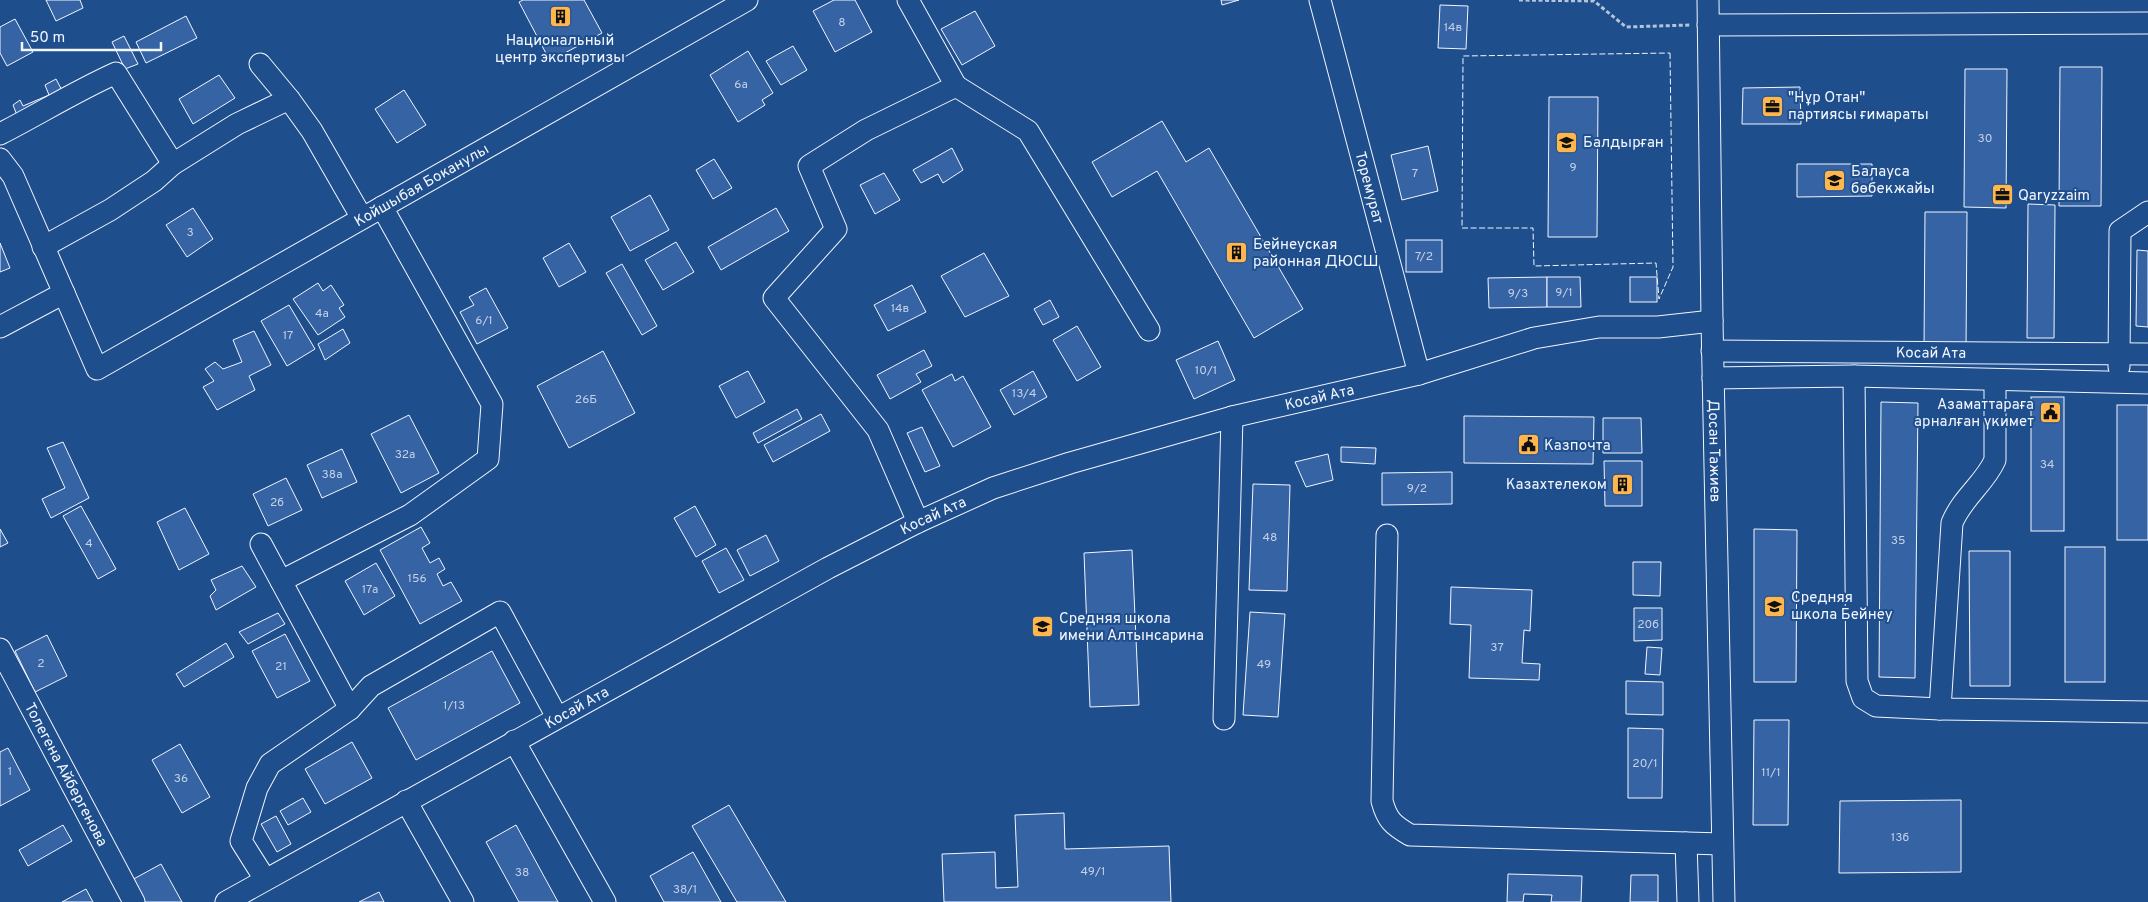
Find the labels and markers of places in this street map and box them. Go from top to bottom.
building icon: Национальный центр экспертизы [548,5,572,29]
place label: Национальный центр экспертизы [495,32,625,68]
place label: "Нұр Отан" партиясы ғимараты [1788,89,1929,125]
office icon: "Нұр Отан" партиясы ғимараты [1760,94,1784,118]
school or university icon: Балдырған [1555,130,1579,154]
place label: Балдырған [1583,134,1664,153]
place label: Балауса бөбекжайы [1851,163,1935,199]
school or university icon: Балауса бөбекжайы [1823,168,1847,192]
office icon: Qaryzzaim [1990,183,2014,207]
place label: Qaryzzaim [2018,187,2090,206]
place label: Бейнеуская районная ДЮСШ [1253,236,1379,272]
building icon: Бейнеуская районная ДЮСШ [1225,241,1249,265]
place label: Азаматтараға арналған үкимет [1914,396,2034,432]
public building icon: Азаматтараға арналған үкимет [2038,401,2062,425]
public building icon: Казпочта [1516,433,1540,457]
place label: Казпочта [1544,437,1611,456]
building icon: Казахтелеком [1611,472,1635,496]
place label: Казахтелеком [1506,476,1607,495]
place label: Средняя школа Бейнеу [1791,589,1893,625]
school or university icon: Средняя школа Бейнеу [1763,594,1787,618]
place label: Средняя школа имени Алтынсарина [1059,610,1204,646]
school or university icon: Средняя школа имени Алтынсарина [1031,615,1055,639]

